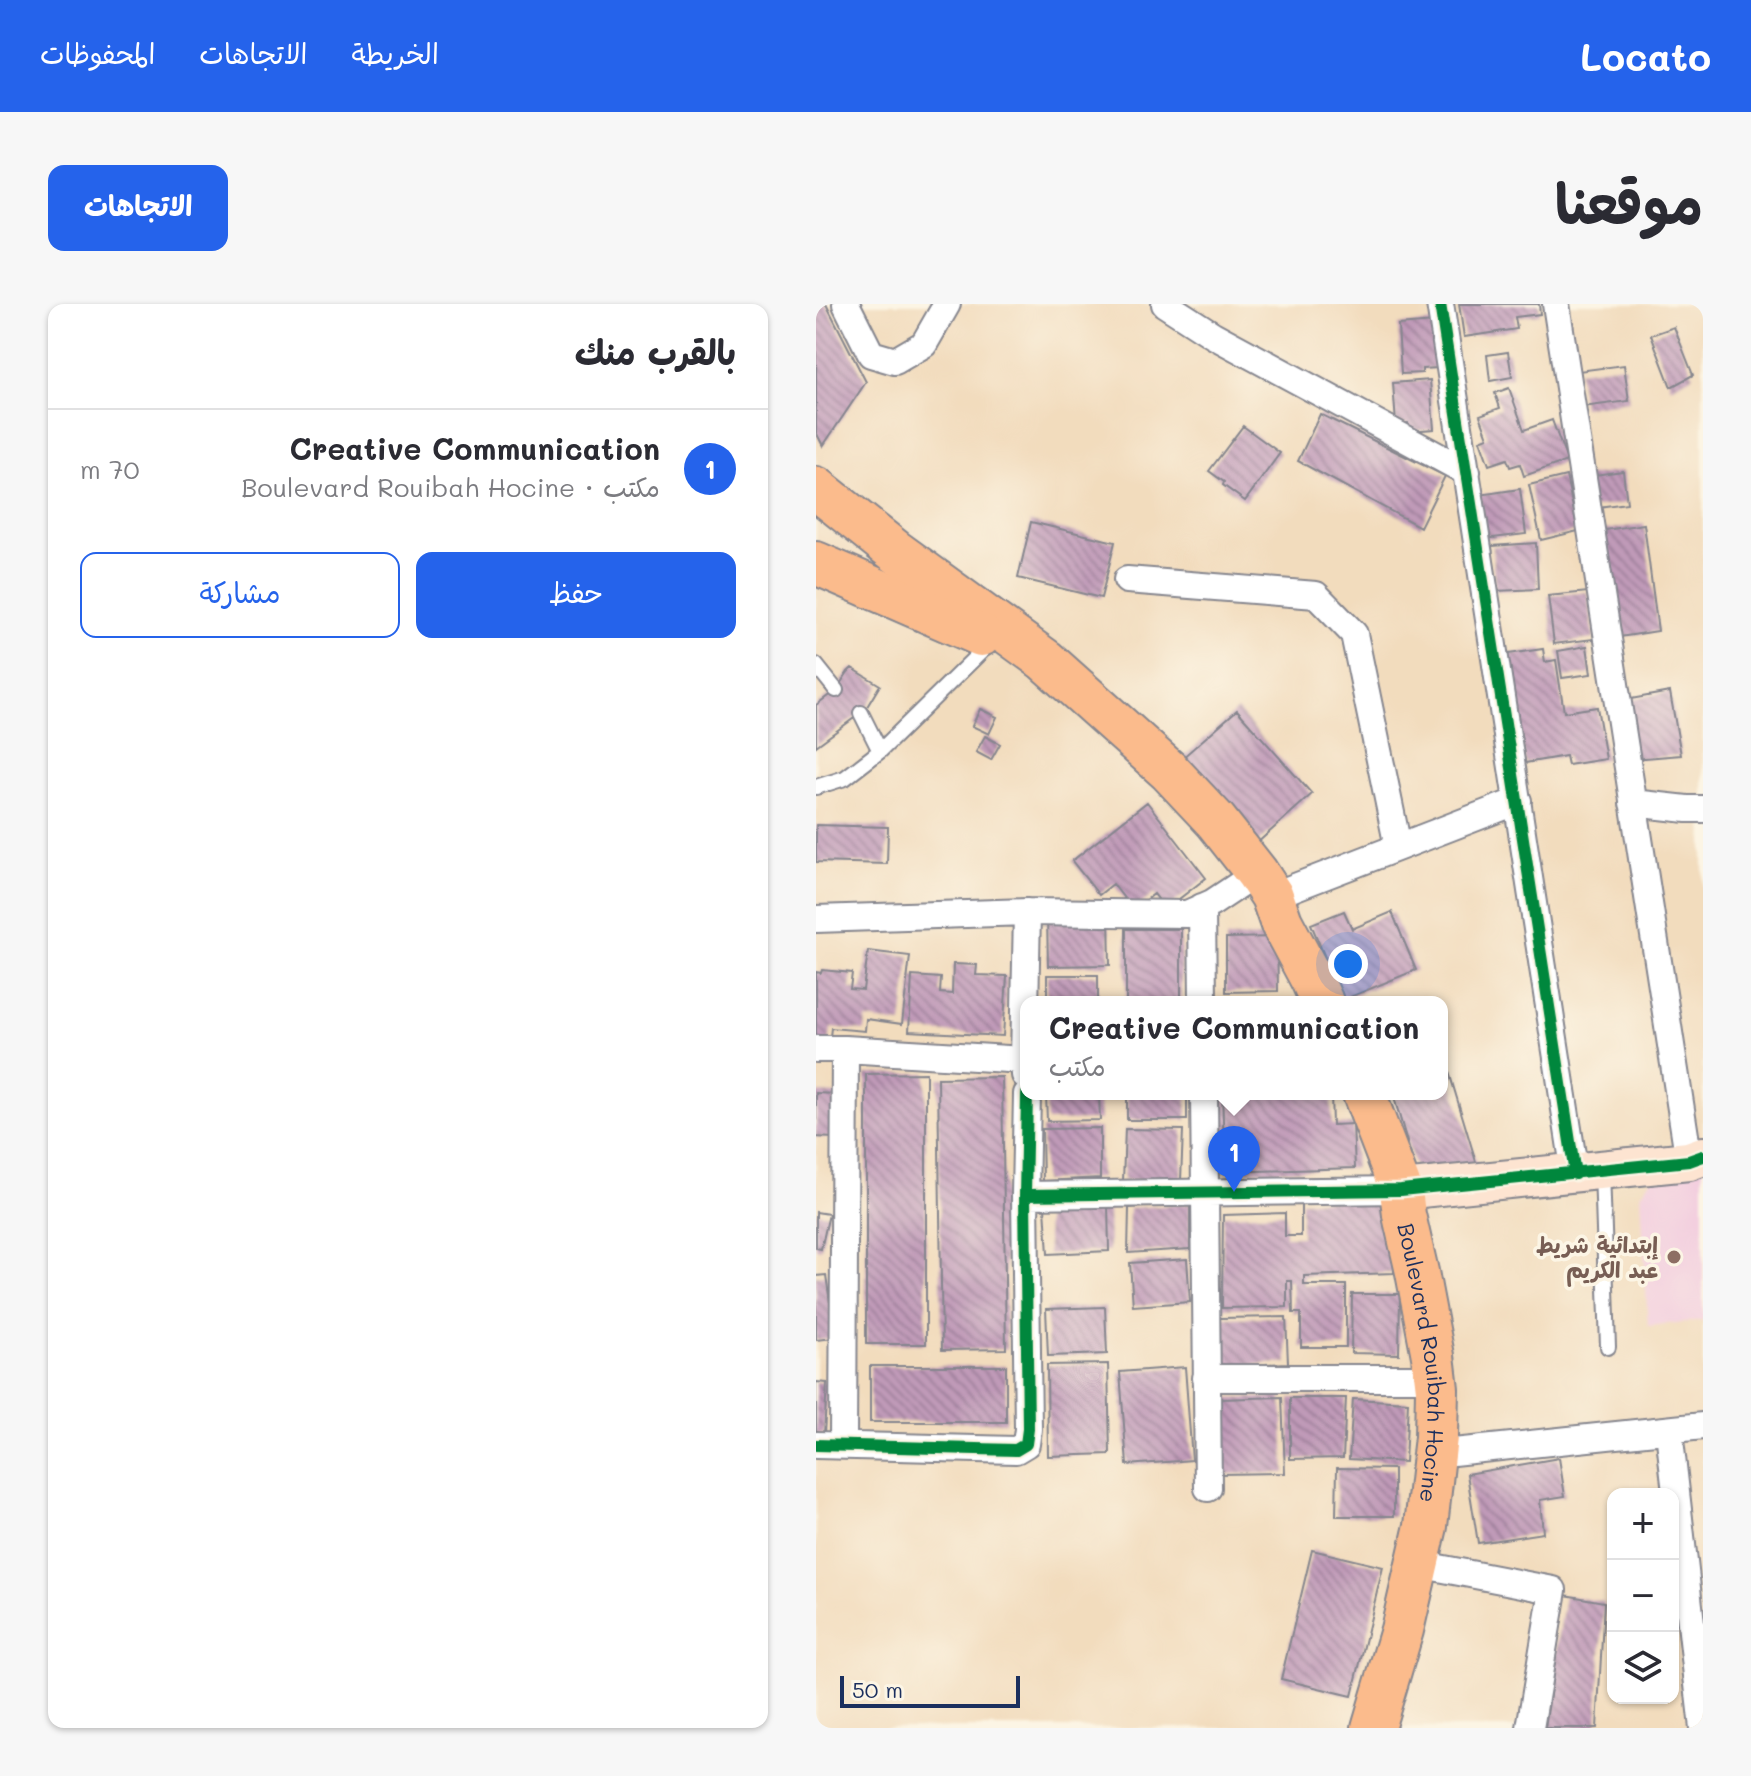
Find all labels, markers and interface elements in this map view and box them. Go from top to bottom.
text: Locato [1580,31,1711,81]
text: المحفوظات [40,35,155,71]
text: الاتجاهات [199,35,307,71]
text: الخريطة [351,35,439,71]
button: الاتجاهات [48,165,228,251]
text: موقعنا [1555,165,1703,238]
text: بالقرب منك [575,329,736,374]
text: Creative Communication [290,428,660,468]
text: 70 m [80,452,140,486]
text: 1 [704,452,716,486]
text: مكتب · Boulevard Rouibah Hocine [241,470,660,504]
button: مشاركة [80,552,400,638]
button: حفظ [416,552,736,638]
your location [1328,944,1368,984]
popup [1020,996,1448,1100]
text: Creative Communication [1049,1007,1419,1047]
text: مكتب [1049,1049,1106,1083]
pin: 1 [1208,1126,1260,1192]
street label: Boulevard Rouibah Hocine [1392,1220,1452,1504]
place label: إبتدائية شريط عبد الكريم [1536,1230,1658,1287]
marker: إبتدائية شريط عبد الكريم [1665,1248,1683,1266]
map controls [1607,1488,1679,1704]
button: + [1607,1488,1679,1560]
button: − [1607,1560,1679,1632]
button: layers [1607,1632,1679,1704]
scale bar [840,1672,1020,1708]
text: 50 m [852,1675,903,1704]

